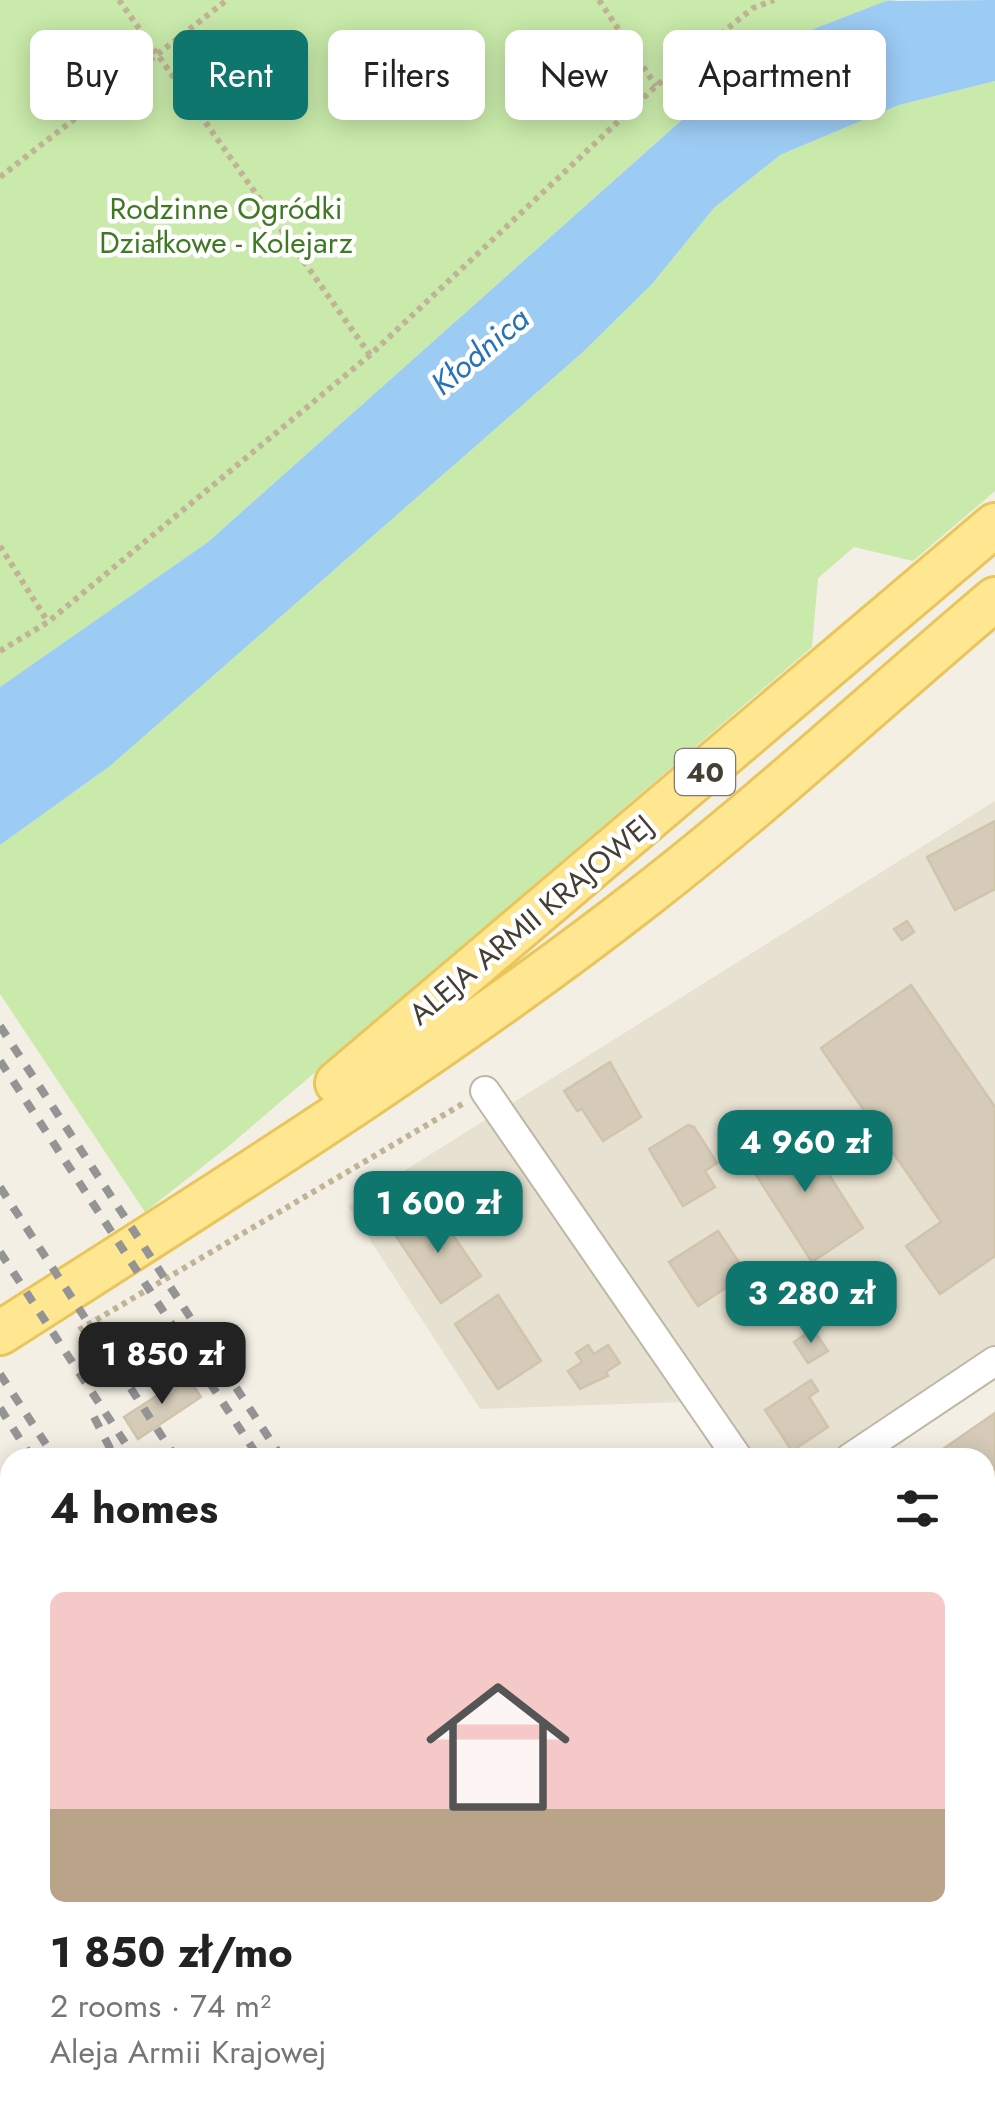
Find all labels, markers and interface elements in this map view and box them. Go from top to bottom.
chip: Buy [30,30,153,120]
chip: Rent [173,30,308,120]
chip: Filters [328,30,485,120]
chip: New [505,30,643,120]
chip: Apartment [663,30,886,120]
park label: Rodzinne Ogródki Działkowe - Kolejarz [99,187,353,264]
water label: Kłodnica [421,296,540,406]
road number: 40 [675,749,735,795]
street label: ALEJA ARMII KRAJOWEJ [399,804,662,1035]
pin: 4 960 zł [702,1110,908,1195]
text: 4 960 zł [740,1119,870,1165]
pin: 1 600 zł [335,1171,541,1256]
text: 1 600 zł [376,1180,500,1226]
pin: 3 280 zł [708,1261,914,1346]
text: 3 280 zł [748,1270,874,1316]
pin: 1 850 zł [59,1322,265,1407]
text: 1 850 zł [101,1331,223,1377]
text: 4 homes [50,1478,218,1539]
icon: filters [890,1481,945,1536]
icon: home [408,1657,588,1837]
text: 1 850 zł/mo [50,1922,293,1983]
text: 2 rooms · 74 m² [50,1983,271,2029]
text: Aleja Armii Krajowej [50,2029,326,2075]

